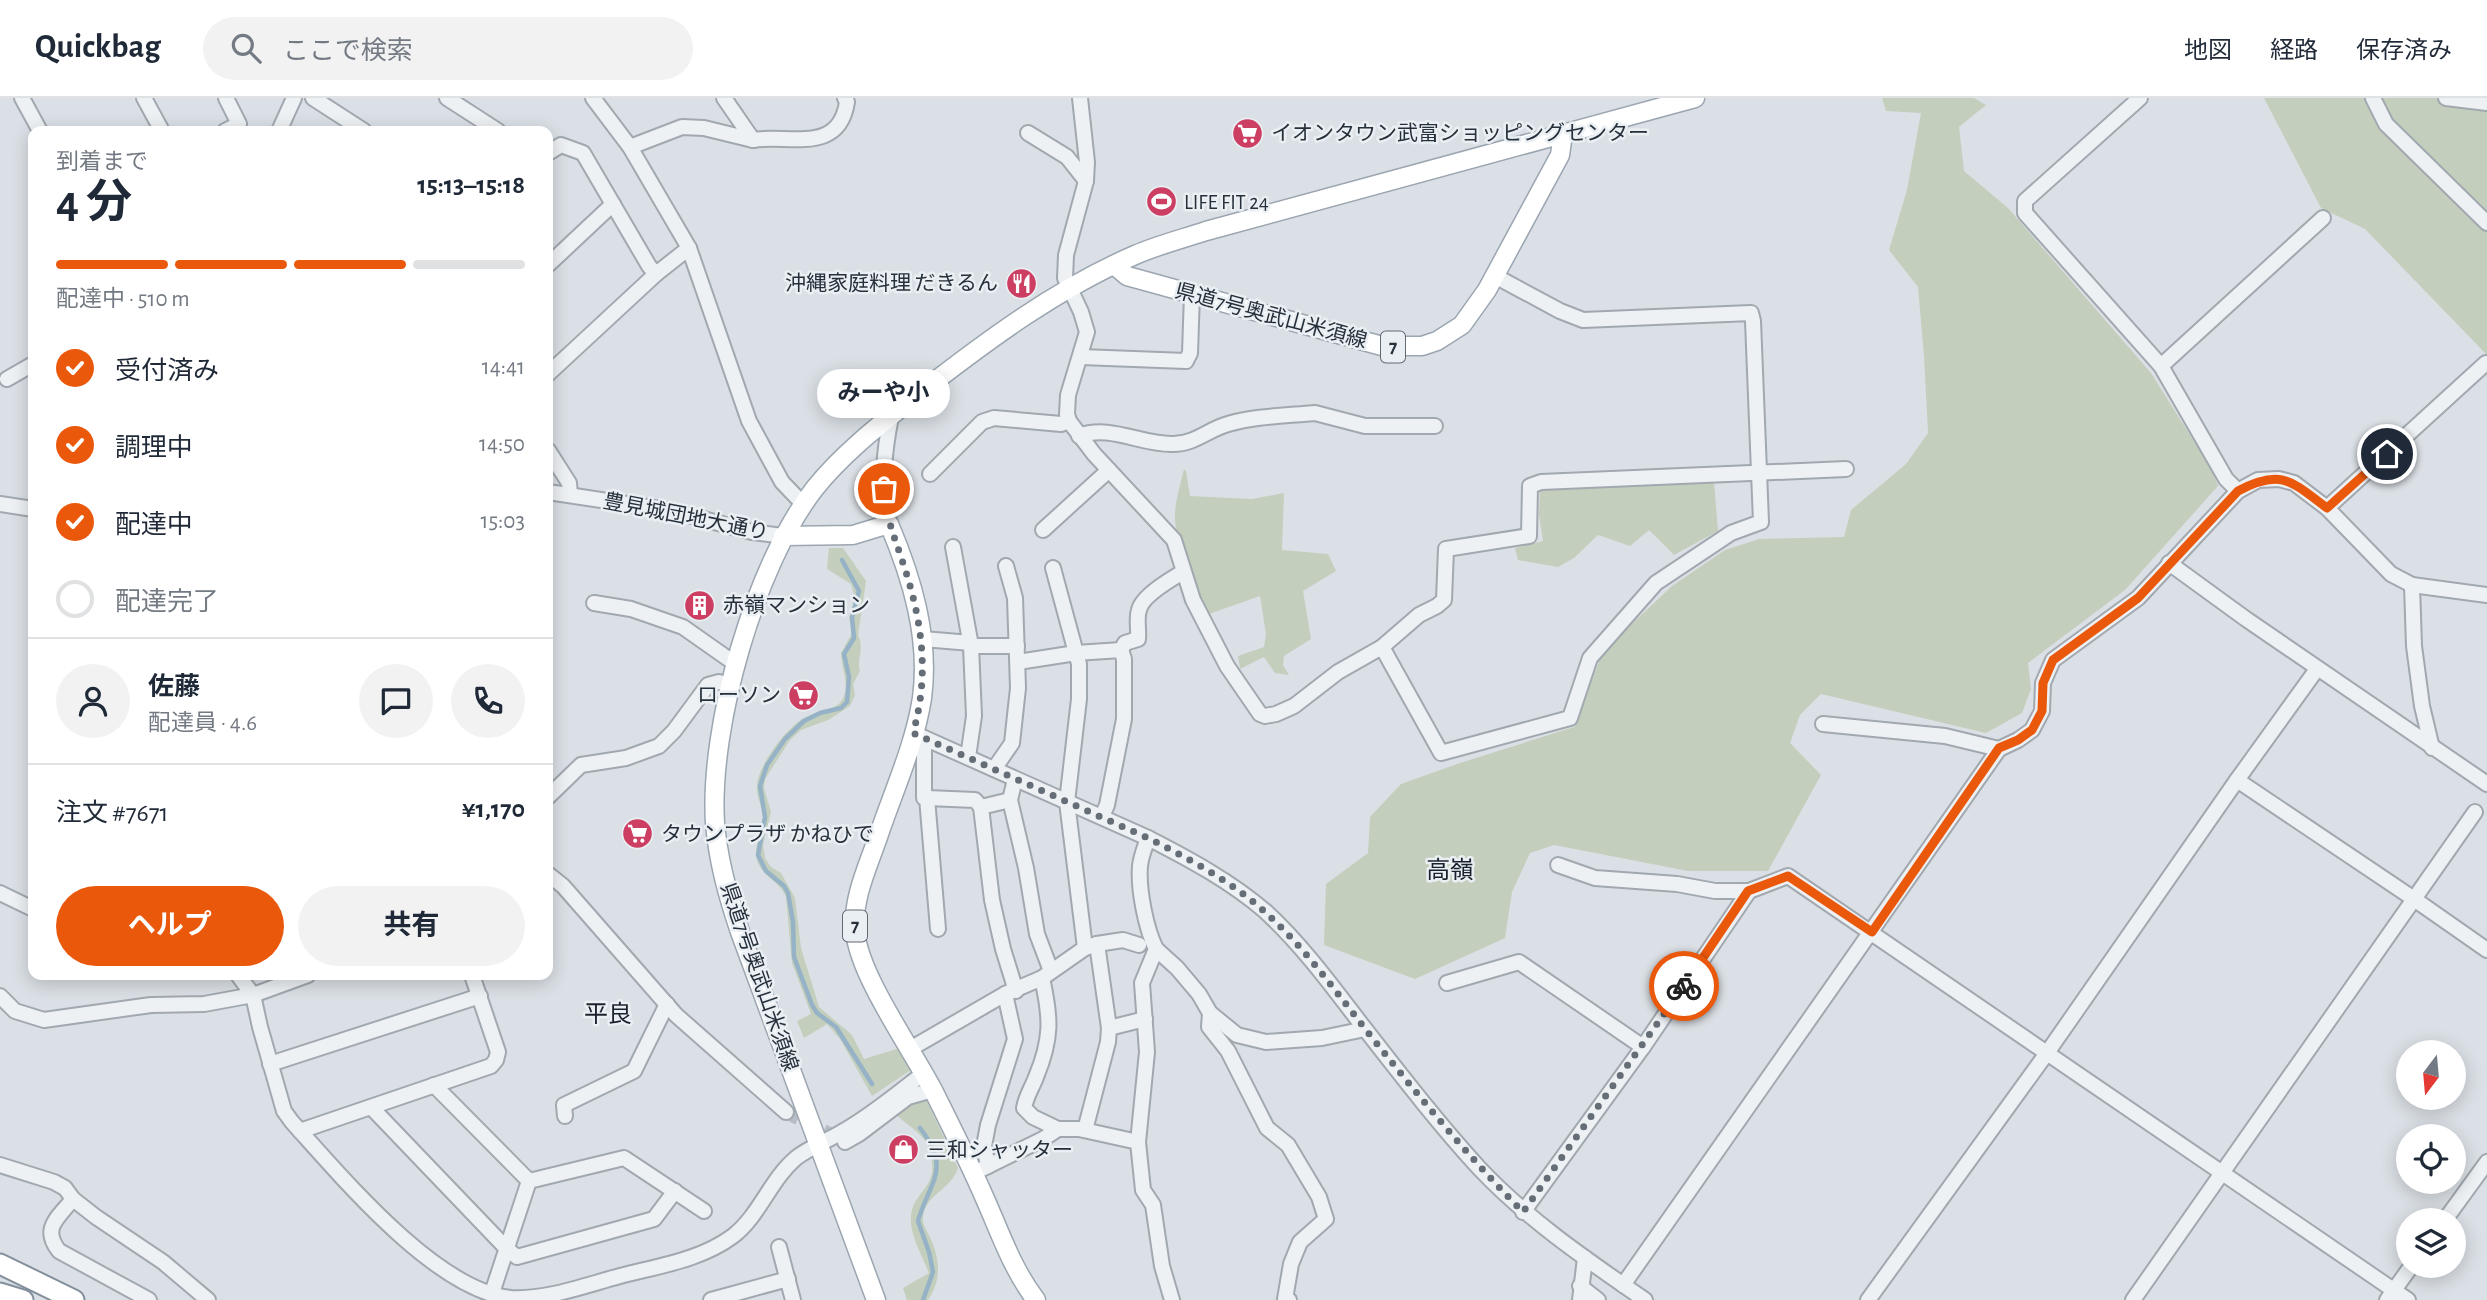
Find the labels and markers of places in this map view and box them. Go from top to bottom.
supermarket icon: イオンタウン武富ショッピングセンター [1231,116,1265,150]
place label: イオンタウン武富ショッピングセンター [1271,122,1649,144]
sports icon: LIFE FIT 24 [1144,185,1178,219]
place label: LIFE FIT 24 [1184,192,1269,213]
restaurant icon: 沖縄家庭料理 だきるん [1004,266,1038,300]
place label: 沖縄家庭料理 だきるん [785,272,998,294]
callout: みーや小 [818,370,950,419]
pin [2357,424,2417,484]
pin [854,459,914,519]
building icon: 赤嶺マンション [683,588,717,622]
place label: 赤嶺マンション [723,594,870,616]
supermarket icon: ローソン [787,678,821,712]
place label: ローソン [697,685,781,706]
supermarket icon: タウンプラザ かねひで [621,817,655,851]
place label: タウンプラザ かねひで [661,823,874,845]
shop icon: 三和シャッター [886,1133,920,1167]
place label: 三和シャッター [926,1139,1073,1161]

